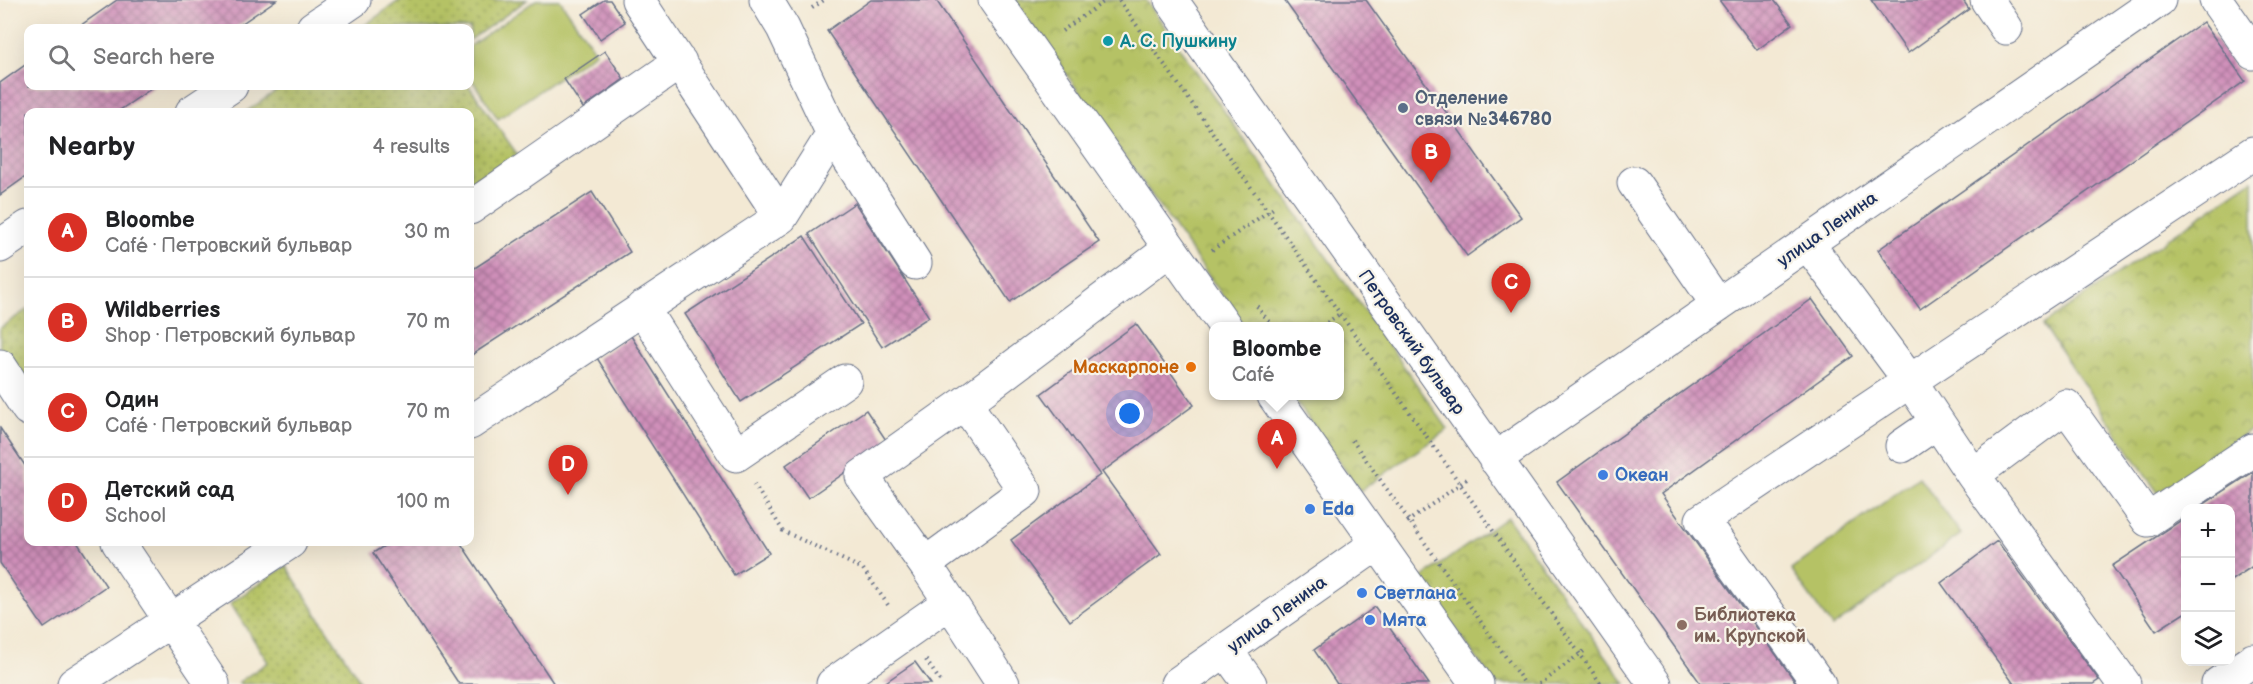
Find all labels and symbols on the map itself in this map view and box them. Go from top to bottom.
place label: А. С. Пушкину [1119,31,1237,52]
marker: А. С. Пушкину [1101,34,1115,48]
place label: Отделение связи №346780 [1415,88,1552,130]
marker: Отделение связи №346780 [1396,101,1410,115]
pin: B [1412,134,1450,183]
street label: улица Ленина [1773,187,1882,272]
pin: C [1492,264,1530,313]
street label: Петровский бульвар [1354,266,1470,419]
place label: Маскарпоне [1073,357,1179,378]
marker: Маскарпоне [1184,360,1198,374]
your location [1115,399,1144,428]
pin: A [1258,420,1296,469]
pin: D [548,446,588,495]
place label: Океан [1615,465,1669,486]
marker: Океан [1596,468,1610,482]
place label: Eda [1322,499,1354,520]
marker: Eda [1303,502,1317,516]
street label: улица Ленина [1224,571,1331,657]
place label: Светлана [1374,583,1457,604]
marker: Светлана [1355,586,1369,600]
place label: Библиотека им. Крупской [1694,605,1806,647]
place label: Мята [1382,610,1427,631]
marker: Мята [1363,613,1377,627]
marker: Библиотека им. Крупской [1675,618,1689,632]

